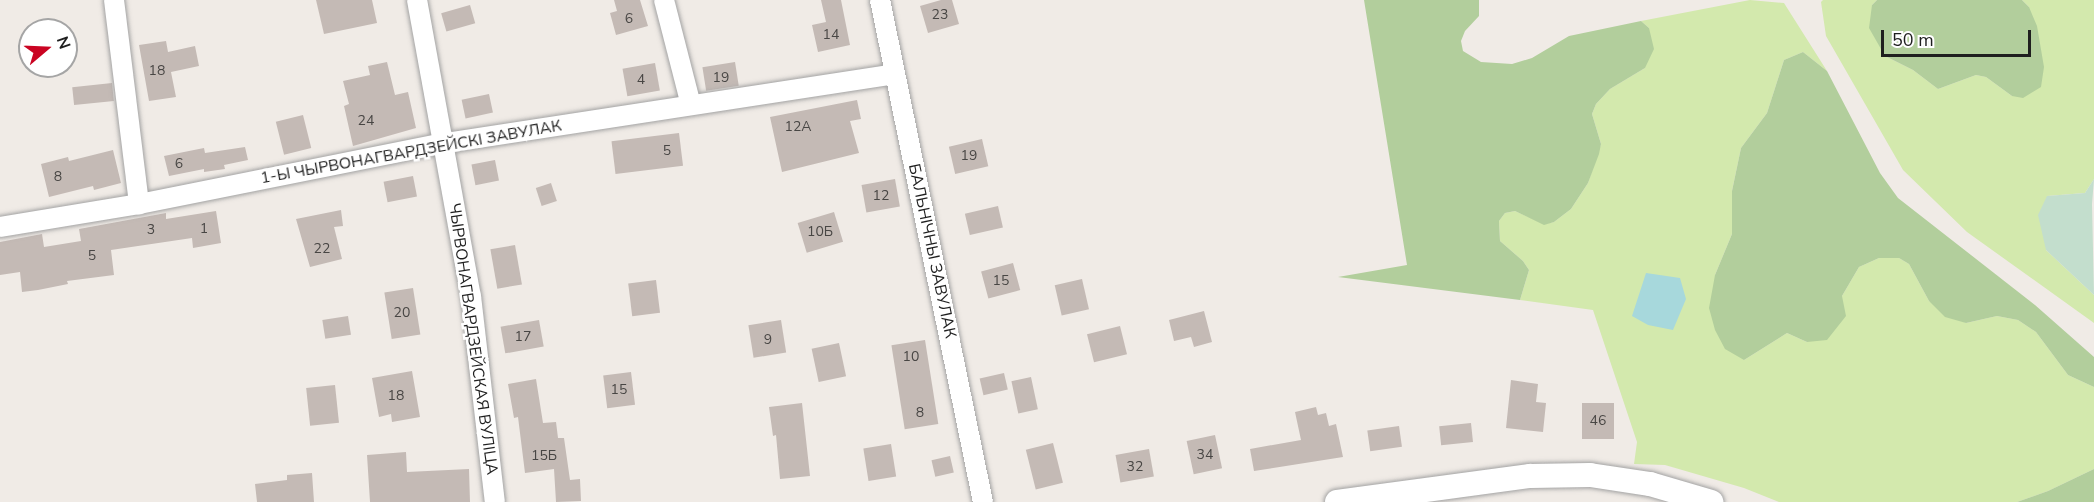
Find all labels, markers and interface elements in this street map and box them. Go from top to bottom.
house number: 23 [932,7,948,23]
house number: 6 [625,11,633,27]
north arrow [18,18,78,78]
scale bar [1884,18,2034,56]
house number: 14 [823,27,839,43]
text: 50 m [1892,28,1934,52]
text: N [51,34,75,52]
house number: 18 [149,63,165,79]
house number: 19 [713,70,729,86]
house number: 4 [637,72,645,88]
house number: 24 [358,113,374,129]
street label: 1-Ы ЧЫРВОНАГВАРДЗЕЙСКІ ЗАВУЛАК [259,116,563,188]
house number: 12А [784,119,812,135]
house number: 5 [663,143,671,159]
house number: 19 [961,148,977,164]
house number: 6 [175,156,183,172]
street label: БАЛЬНІЧНЫ ЗАВУЛАК [904,162,960,340]
house number: 8 [54,169,62,185]
house number: 12 [873,188,889,204]
street label: ЧЫРВОНАГВАРДЗЕЙСКАЯ ВУЛІЦА [444,202,502,476]
house number: 1 [200,221,208,237]
house number: 3 [147,222,155,238]
house number: 10Б [807,224,833,240]
house number: 22 [314,241,330,257]
house number: 5 [88,248,96,264]
house number: 15 [993,273,1009,289]
house number: 20 [394,305,410,321]
house number: 17 [515,329,531,345]
house number: 9 [764,332,772,348]
house number: 10 [903,349,919,365]
house number: 15 [611,382,627,398]
house number: 18 [388,388,404,404]
house number: 8 [916,405,924,421]
house number: 46 [1590,413,1606,429]
house number: 34 [1197,447,1213,463]
house number: 15Б [531,448,557,464]
house number: 32 [1127,459,1143,475]

